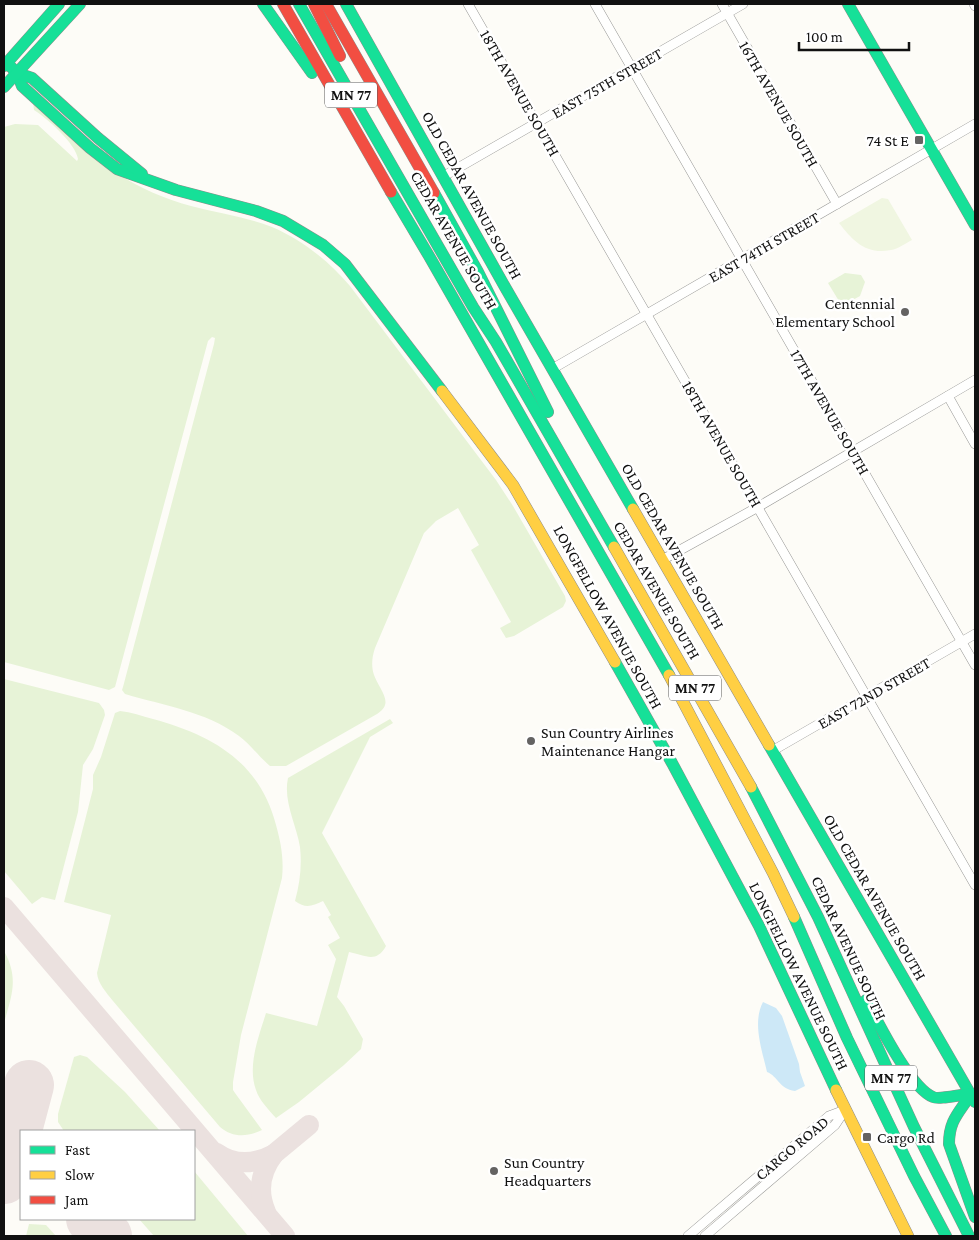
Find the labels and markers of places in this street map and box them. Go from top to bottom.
place label: 74 St E [867,132,909,149]
marker: 74 St E [913,134,925,146]
place label: Centennial Elementary School [775,295,895,331]
marker: Centennial Elementary School [899,306,911,318]
place label: Sun Country Airlines Maintenance Hangar [541,724,675,760]
marker: Sun Country Airlines Maintenance Hangar [525,735,537,747]
place label: Cargo Rd [877,1129,935,1147]
marker: Cargo Rd [861,1131,873,1143]
place label: Sun Country Headquarters [504,1154,591,1190]
marker: Sun Country Headquarters [488,1165,500,1177]

